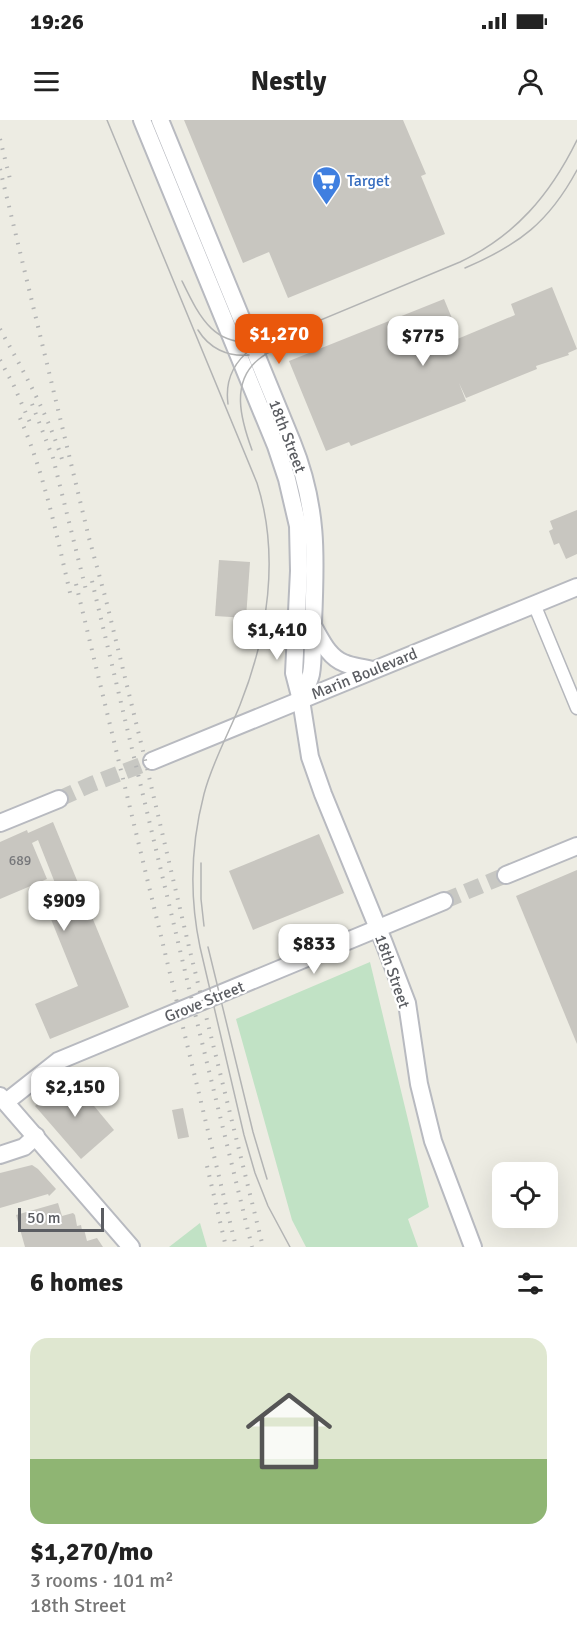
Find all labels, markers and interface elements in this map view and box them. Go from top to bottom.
text: 19:26 [30,8,84,35]
icon: menu [30,65,63,98]
text: Nestly [251,65,326,98]
icon: person [514,65,547,98]
supermarket icon: Target [310,164,342,206]
place label: Target [347,171,390,191]
pin: $1,270 [230,314,328,365]
pin: $775 [387,316,459,367]
text: $1,270 [249,321,309,346]
text: $775 [401,323,445,348]
street label: 18th Street [264,397,310,476]
pin: $1,410 [228,610,326,661]
text: $1,410 [247,617,307,642]
street label: Marin Boulevard [308,644,420,704]
house number: 689 [9,852,31,869]
pin: $909 [28,881,100,932]
text: $909 [42,888,86,913]
pin: $833 [278,924,350,975]
text: $833 [292,931,336,956]
street label: 18th Street [370,932,414,1011]
street label: Grove Street [162,977,248,1027]
pin: $2,150 [26,1067,124,1118]
text: $2,150 [45,1074,105,1099]
map controls [492,1162,558,1228]
button: locate [492,1162,558,1228]
scale bar [18,1205,104,1232]
text: 50 m [27,1208,61,1228]
text: 6 homes [30,1267,123,1299]
icon: filters [514,1267,547,1300]
icon: home [235,1377,343,1485]
text: $1,270/mo [30,1536,153,1568]
text: 3 rooms · 101 m² [30,1568,174,1593]
text: 18th Street [30,1593,126,1618]

